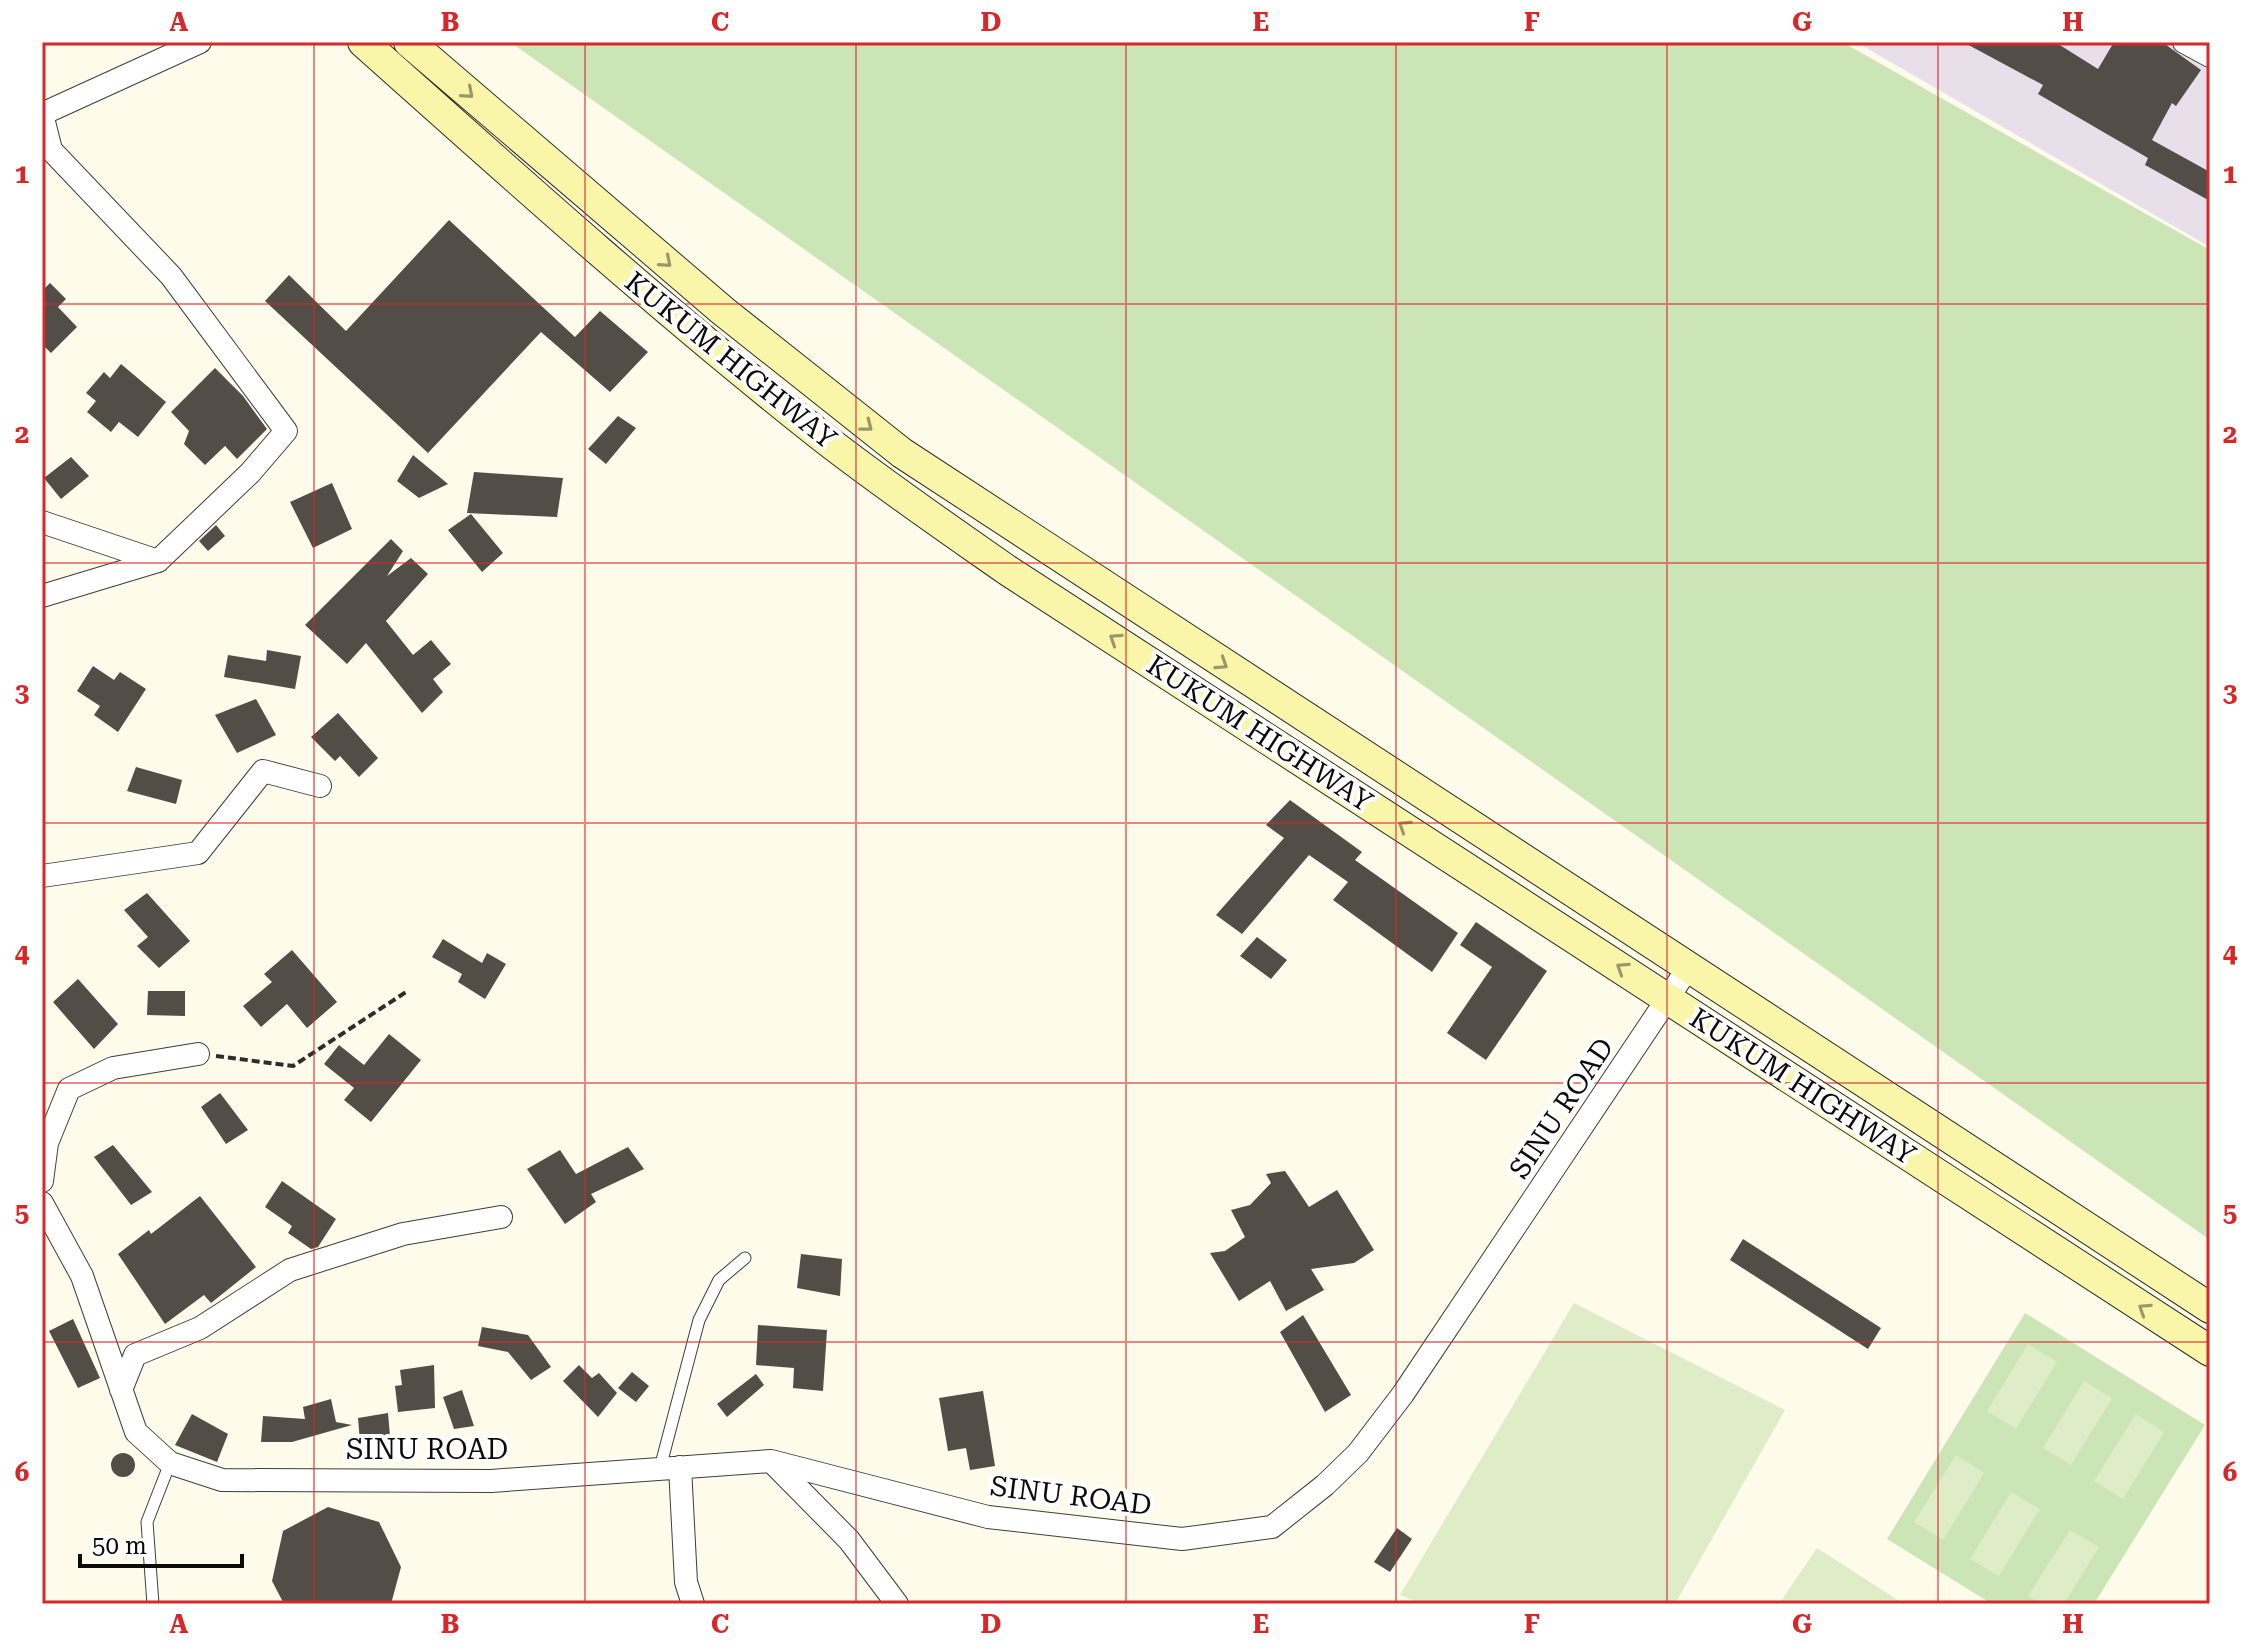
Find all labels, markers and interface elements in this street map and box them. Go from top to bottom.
text: A [170,7,189,37]
text: B [441,7,459,37]
text: C [711,7,729,37]
text: D [981,7,1001,37]
text: E [1253,7,1269,37]
text: F [1524,7,1540,37]
text: G [1792,7,1812,37]
text: H [2062,7,2084,37]
one-way arrow [459,83,473,98]
text: 1 [15,159,29,189]
text: 1 [2223,159,2237,189]
one-way arrow [656,252,671,266]
street label: KUKUM HIGHWAY [618,265,843,456]
one-way arrow [858,417,873,431]
text: 2 [15,419,29,449]
text: 2 [2223,419,2237,449]
one-way arrow [1109,634,1124,649]
street label: KUKUM HIGHWAY [1141,648,1379,819]
one-way arrow [1214,654,1228,669]
text: 3 [15,678,29,708]
text: 3 [2223,678,2237,708]
one-way arrow [1398,820,1413,835]
text: 4 [15,938,30,968]
text: 4 [2223,938,2238,968]
one-way arrow [1616,962,1631,977]
street label: KUKUM HIGHWAY [1684,1001,1922,1172]
street label: SINU ROAD [1502,1032,1620,1185]
text: 5 [15,1198,29,1228]
text: 5 [2223,1198,2237,1228]
one-way arrow [2138,1303,2153,1318]
street label: SINU ROAD [346,1433,508,1466]
text: 6 [15,1457,29,1487]
text: 6 [2223,1457,2237,1487]
street label: SINU ROAD [988,1469,1153,1522]
scale bar [80,1518,242,1568]
text: 50 m [92,1532,147,1560]
text: A [170,1609,189,1639]
text: B [441,1609,459,1639]
text: C [711,1609,729,1639]
text: D [981,1609,1001,1639]
text: E [1253,1609,1269,1639]
text: F [1524,1609,1540,1639]
text: G [1792,1609,1812,1639]
text: H [2062,1609,2084,1639]

